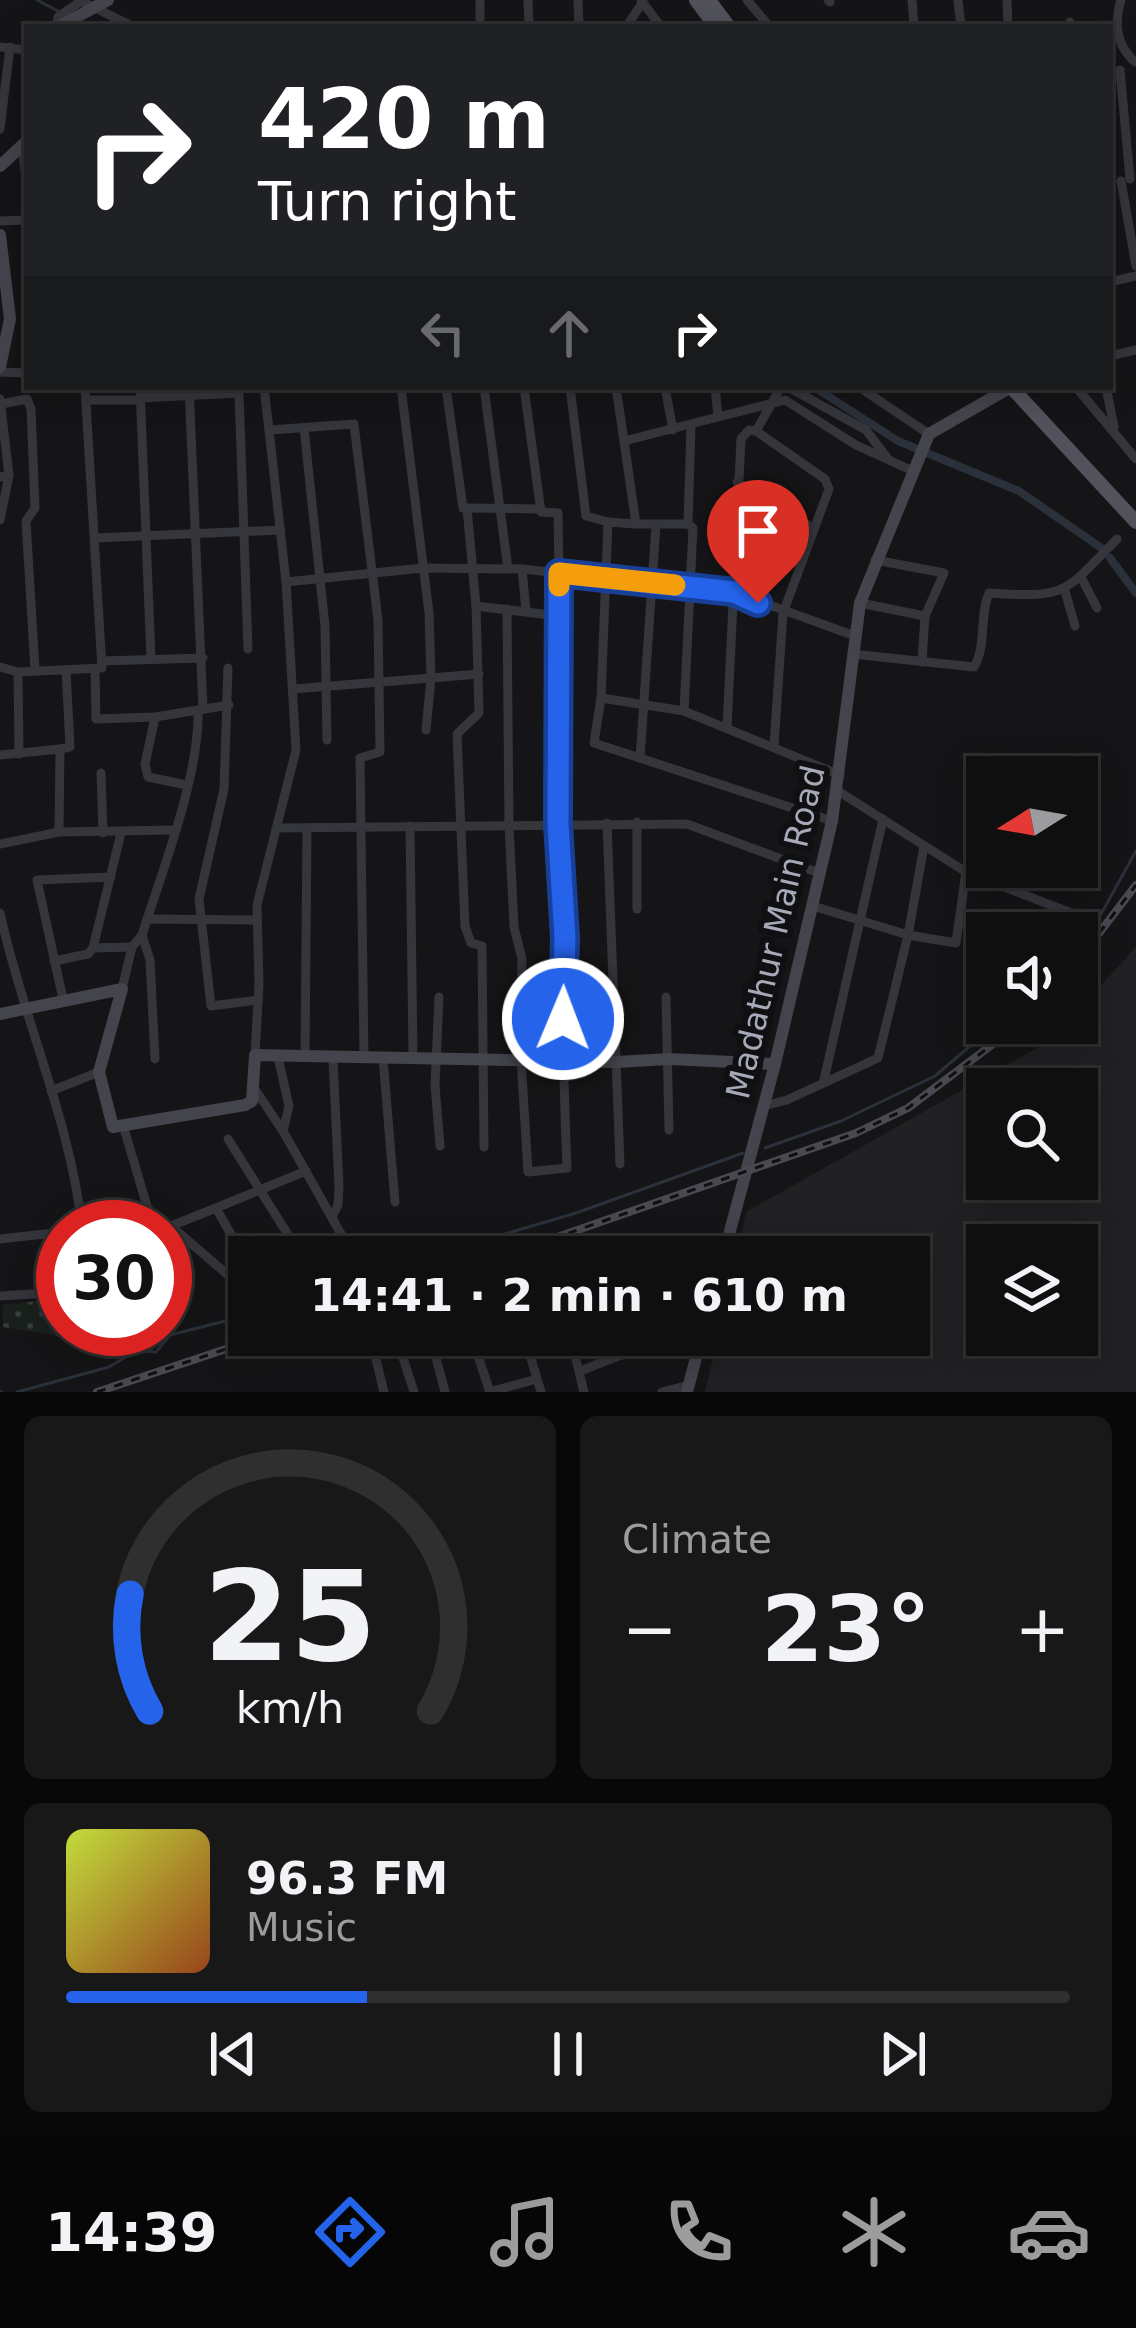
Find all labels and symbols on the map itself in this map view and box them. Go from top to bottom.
pin [707,480,809,603]
north arrow [966,756,1098,888]
street label: Madathur Main Road [718,762,833,1103]
position arrow [500,956,626,1082]
speed limit sign: 30 [36,1200,192,1356]

